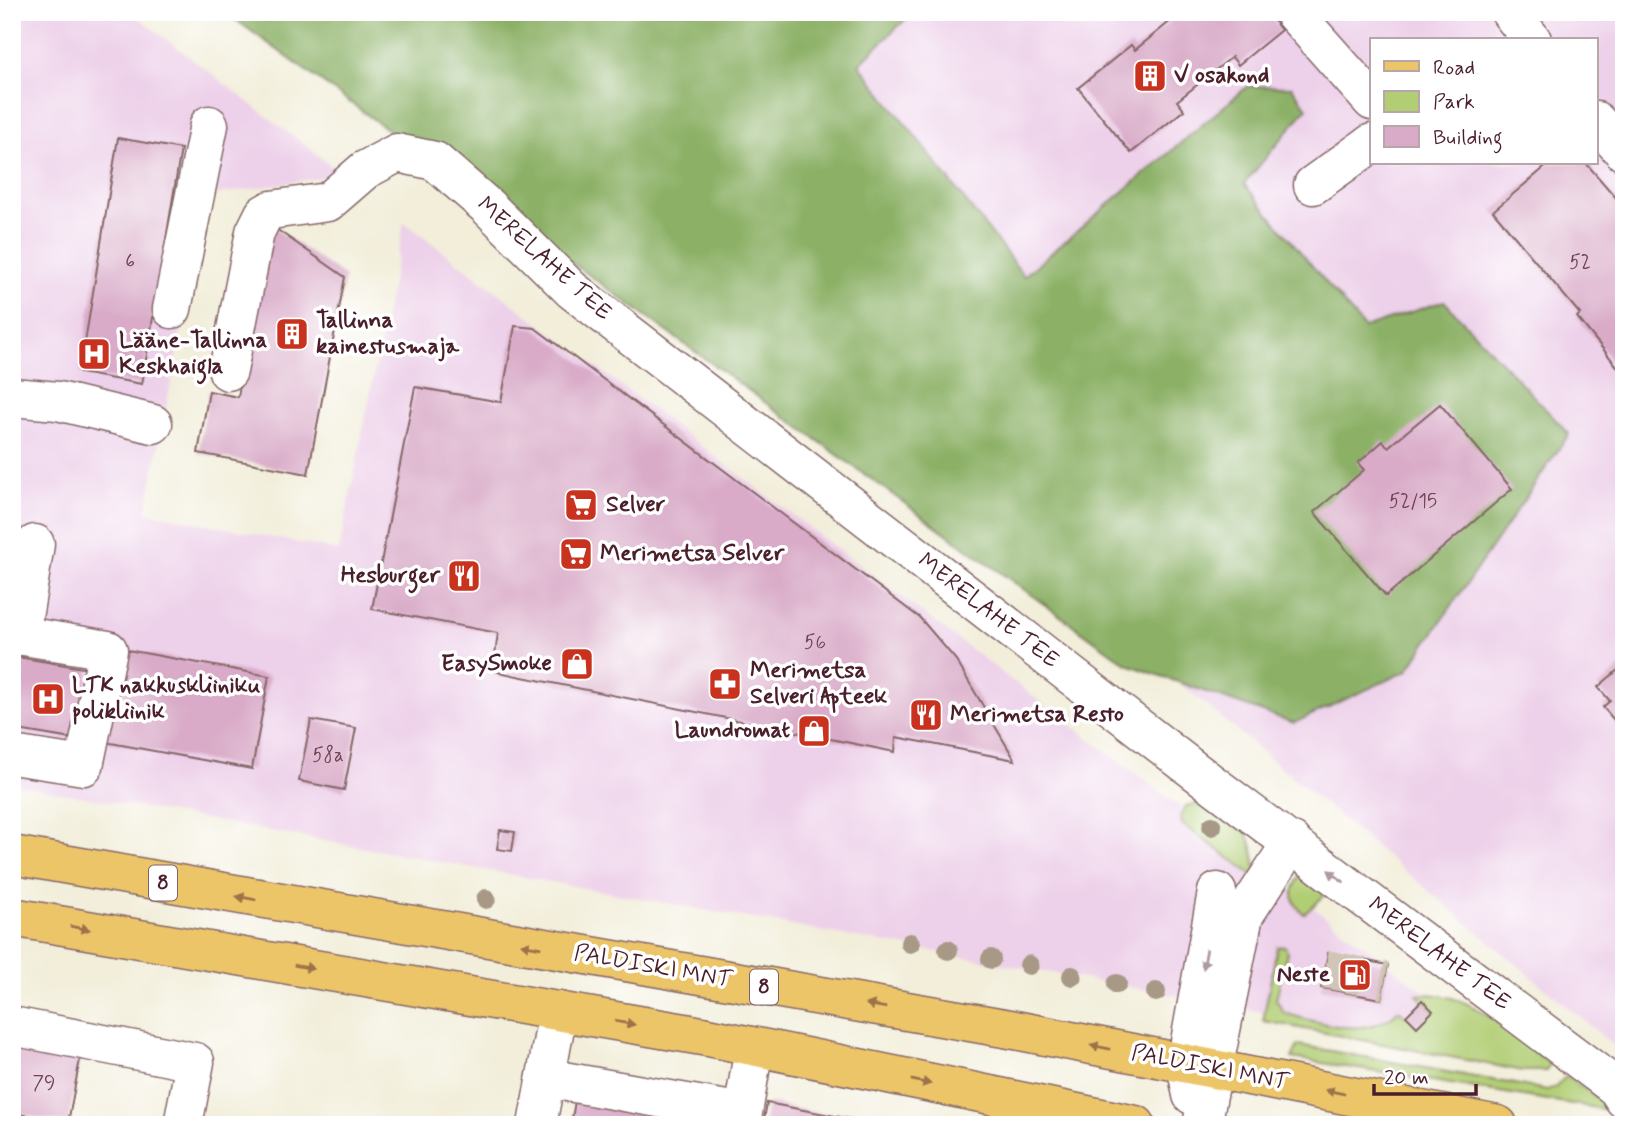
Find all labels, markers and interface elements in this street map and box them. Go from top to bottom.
legend [1370,38,1598,164]
text: Road [1433,54,1475,82]
building icon: V osakond [1131,57,1169,95]
place label: V osakond [1174,61,1269,91]
text: Park [1433,88,1475,116]
text: Building [1433,124,1503,154]
street label: MERELAHE TEE [470,191,618,327]
house number: 6 [125,249,135,274]
house number: 52 [1569,250,1591,275]
place label: Tallinna kainestusmaja [316,306,460,362]
building icon: Tallinna kainestusmaja [273,315,311,353]
place label: Lääne-Tallinna Keskhaigla [119,326,267,385]
hospital icon: Lääne-Tallinna Keskhaigla [75,335,113,373]
supermarket icon: Selver [562,486,600,524]
house number: 52/15 [1389,489,1437,514]
place label: Selver [606,490,666,520]
supermarket icon: Merimetsa Selver [557,535,595,573]
place label: Merimetsa Selver [600,539,786,569]
street label: MERELAHE TEE [911,546,1065,676]
restaurant icon: Hesburger [445,557,483,595]
place label: Hesburger [341,561,441,594]
house number: 56 [804,630,826,655]
shop icon: EasySmoke [558,645,596,683]
place label: EasySmoke [441,649,552,679]
place label: Merimetsa Selveri Apteek [750,656,887,713]
pharmacy icon: Merimetsa Selveri Apteek [706,665,744,703]
place label: LTK nakkuskliiniku polikliinik [72,671,261,727]
hospital icon: LTK nakkuskliiniku polikliinik [29,680,67,718]
restaurant icon: Merimetsa Resto [907,696,945,734]
place label: Merimetsa Resto [950,700,1124,730]
shop icon: Laundromat [795,712,833,750]
place label: Laundromat [674,716,790,746]
house number: 58a [312,743,344,768]
road number: 8 [149,866,177,900]
one-way arrow [1327,870,1345,884]
street label: MERELAHE TEE [1362,890,1516,1018]
one-way arrow [235,892,257,903]
one-way arrow [69,923,91,934]
street label: PALDISKI MNT [572,938,736,996]
one-way arrow [520,941,542,952]
one-way arrow [1199,948,1210,970]
fuel station icon: Neste [1336,956,1374,994]
place label: Neste [1277,960,1331,990]
one-way arrow [293,962,315,973]
road number: 8 [750,970,778,1004]
one-way arrow [865,1000,887,1011]
one-way arrow [614,1018,636,1029]
street label: PALDISKI MNT [1129,1038,1293,1098]
one-way arrow [1089,1041,1111,1052]
scale bar [1374,1053,1475,1097]
text: 20 m [1384,1064,1429,1092]
house number: 79 [33,1071,55,1096]
one-way arrow [910,1076,932,1087]
one-way arrow [1324,1087,1346,1098]

